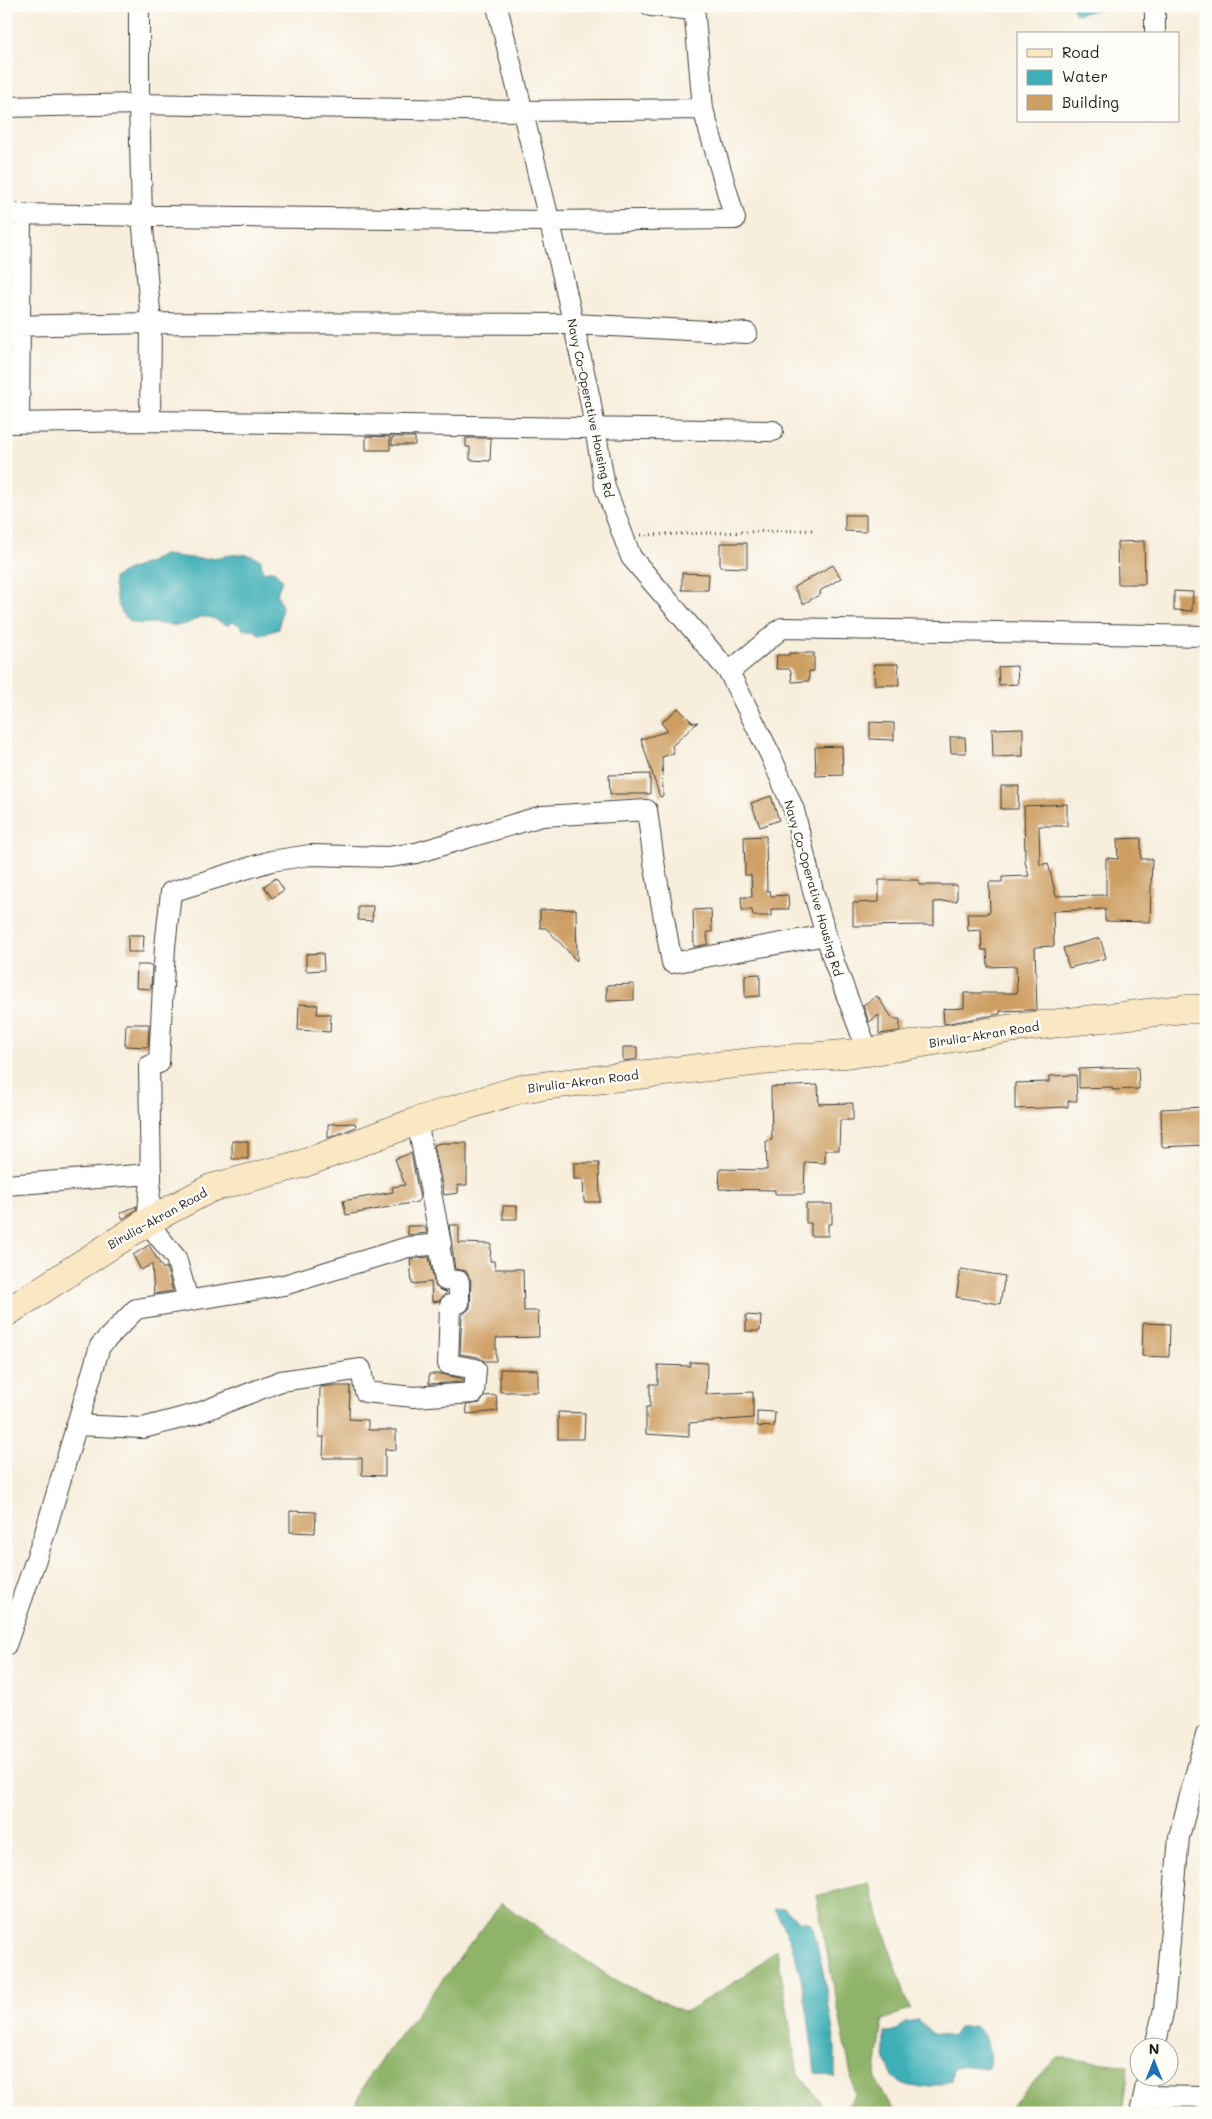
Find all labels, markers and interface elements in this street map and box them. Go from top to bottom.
legend [1017,32,1180,122]
text: Road [1062,42,1099,62]
text: Water [1062,66,1108,86]
text: Building [1062,92,1119,112]
street label: Navy Co-Operative Housing Rd [564,317,618,499]
street label: Navy Co-Operative Housing Rd [781,798,847,978]
street label: Birulia-Akran Road [928,1017,1041,1051]
street label: Birulia-Akran Road [527,1066,640,1096]
street label: Birulia-Akran Road [104,1184,210,1252]
north arrow [1130,2036,1180,2086]
text: N [1149,2039,1159,2058]

